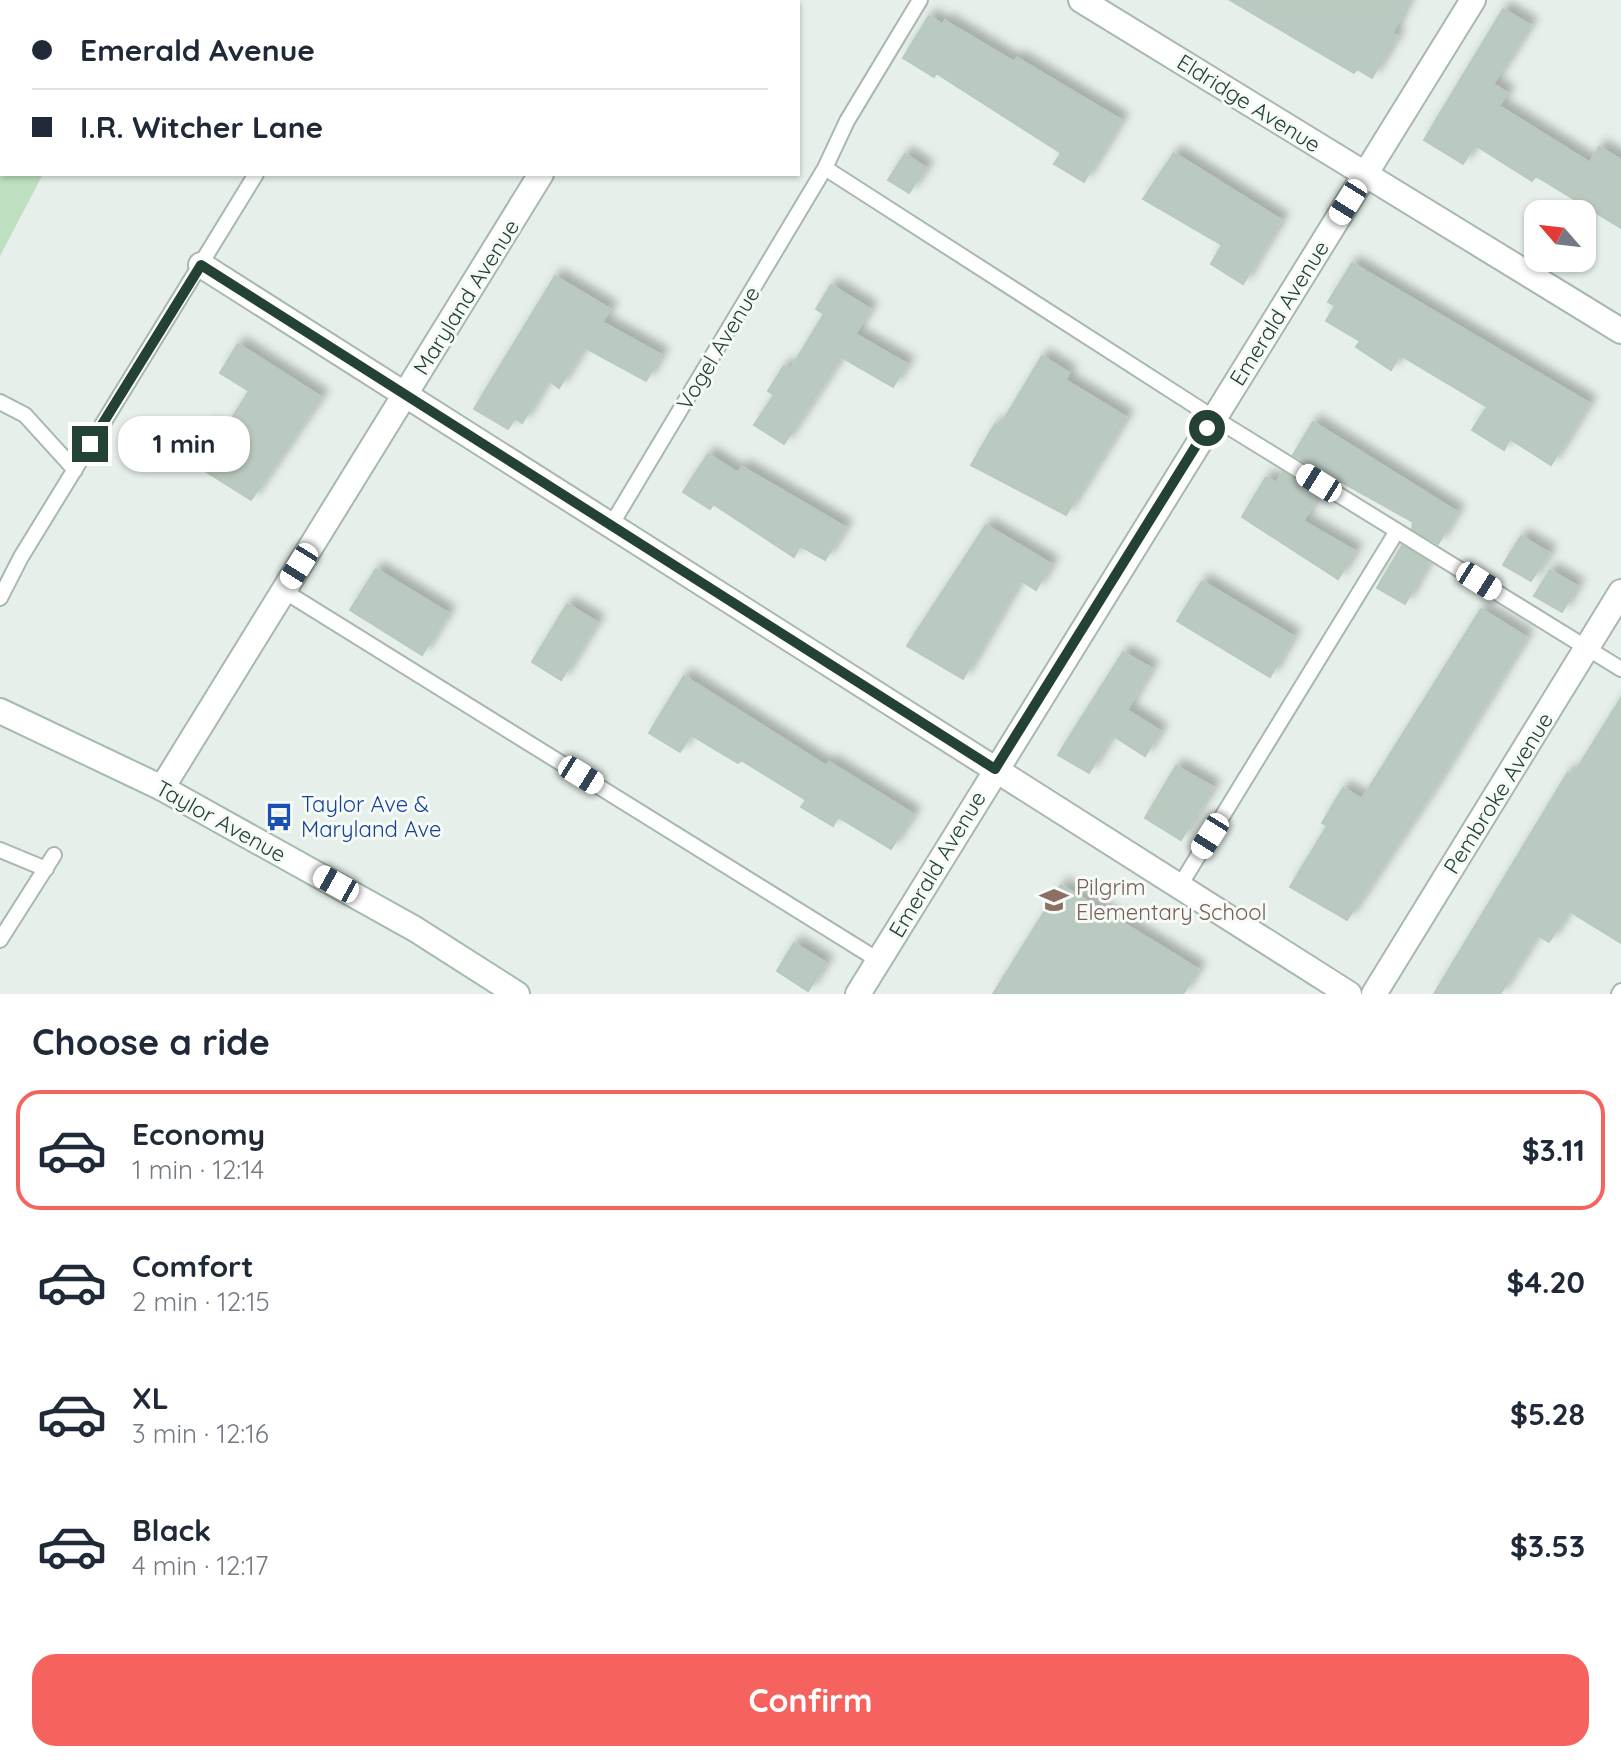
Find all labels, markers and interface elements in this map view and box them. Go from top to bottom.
text: Emerald Avenue [80,31,315,69]
street label: Eldridge Avenue [1172,48,1326,158]
text: I.R. Witcher Lane [80,108,323,146]
car [1325,175,1371,229]
north arrow [1524,200,1596,272]
map controls [1524,200,1596,272]
street label: Maryland Avenue [407,214,525,380]
street label: Emerald Avenue [1223,235,1335,391]
street label: Vogel Avenue [670,281,766,415]
route start [1189,410,1225,446]
callout: 1 min [118,416,250,472]
route end [72,426,108,462]
text: 1 min [153,427,216,460]
car [1292,460,1346,506]
car [276,539,322,593]
car [1452,558,1506,604]
street label: Pembroke Avenue [1437,707,1559,879]
car [554,752,608,798]
street label: Taylor Avenue [151,774,291,868]
street label: Emerald Avenue [882,786,992,942]
place label: Taylor Ave & Maryland Ave [301,790,442,843]
bus stop icon: Taylor Ave & Maryland Ave [264,802,294,832]
car [1187,809,1233,863]
car [309,862,363,906]
place label: Pilgrim Elementary School [1076,873,1267,926]
school or university icon: Pilgrim Elementary School [1039,885,1069,915]
text: Choose a ride [32,1019,270,1064]
icon: car [36,1114,108,1186]
text: Economy [132,1115,265,1153]
text: $3.11 [1522,1131,1585,1169]
text: 1 min · 12:14 [132,1153,264,1186]
icon: car [36,1246,108,1318]
text: Comfort [132,1247,253,1285]
text: $4.20 [1506,1263,1585,1301]
text: 2 min · 12:15 [132,1285,270,1318]
icon: car [36,1378,108,1450]
text: XL [132,1379,169,1417]
text: $5.28 [1510,1395,1585,1433]
text: 3 min · 12:16 [132,1417,269,1450]
icon: car [36,1510,108,1582]
text: Black [132,1511,211,1549]
text: $3.53 [1510,1527,1585,1565]
text: 4 min · 12:17 [132,1549,268,1582]
button: Confirm [32,1654,1589,1746]

